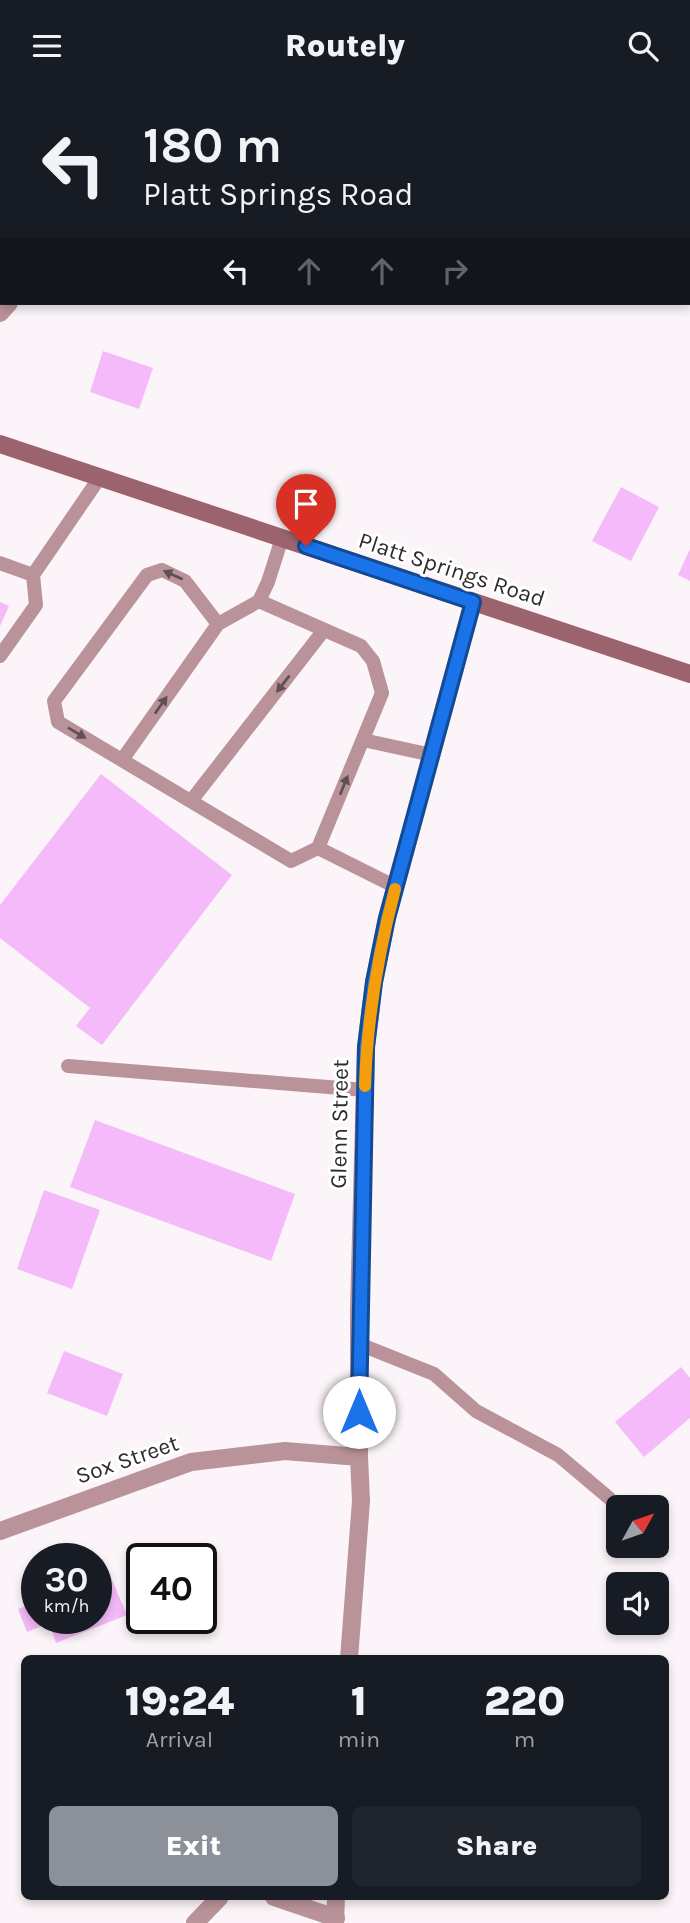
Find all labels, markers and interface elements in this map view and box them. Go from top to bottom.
icon: menu [28,27,66,65]
text: Routely [285,27,405,64]
icon: search [624,27,662,65]
text: 180 m [143,117,282,174]
icon: left [28,119,119,210]
text: Platt Springs Road [143,176,414,213]
icon: left [217,252,255,290]
icon: ahead [290,252,328,290]
icon: ahead [363,252,401,290]
icon: right [436,252,474,290]
pin [276,474,336,546]
icon: arrive [287,485,325,523]
street label: Platt Springs Road [355,527,548,612]
one-way arrow [163,569,183,581]
one-way arrow [275,674,290,692]
one-way arrow [154,696,168,714]
one-way arrow [67,727,86,739]
one-way arrow [339,775,350,796]
street label: Glenn Street [325,1059,354,1189]
position arrow [322,1375,396,1449]
street label: Sox Street [72,1429,182,1490]
north arrow [606,1495,668,1557]
map controls [606,1495,669,1635]
speed limit sign: 40 [126,1543,217,1634]
text: 30 [45,1559,88,1600]
button: sound [606,1572,669,1635]
text: km/h [44,1595,89,1617]
text: 19:24 [125,1676,234,1726]
text: 1 [351,1676,367,1726]
text: 220 [484,1676,565,1726]
text: Arrival [146,1726,213,1753]
text: min [338,1726,380,1753]
text: m [514,1726,535,1753]
button: Exit [49,1806,338,1886]
button: Share [352,1806,641,1886]

